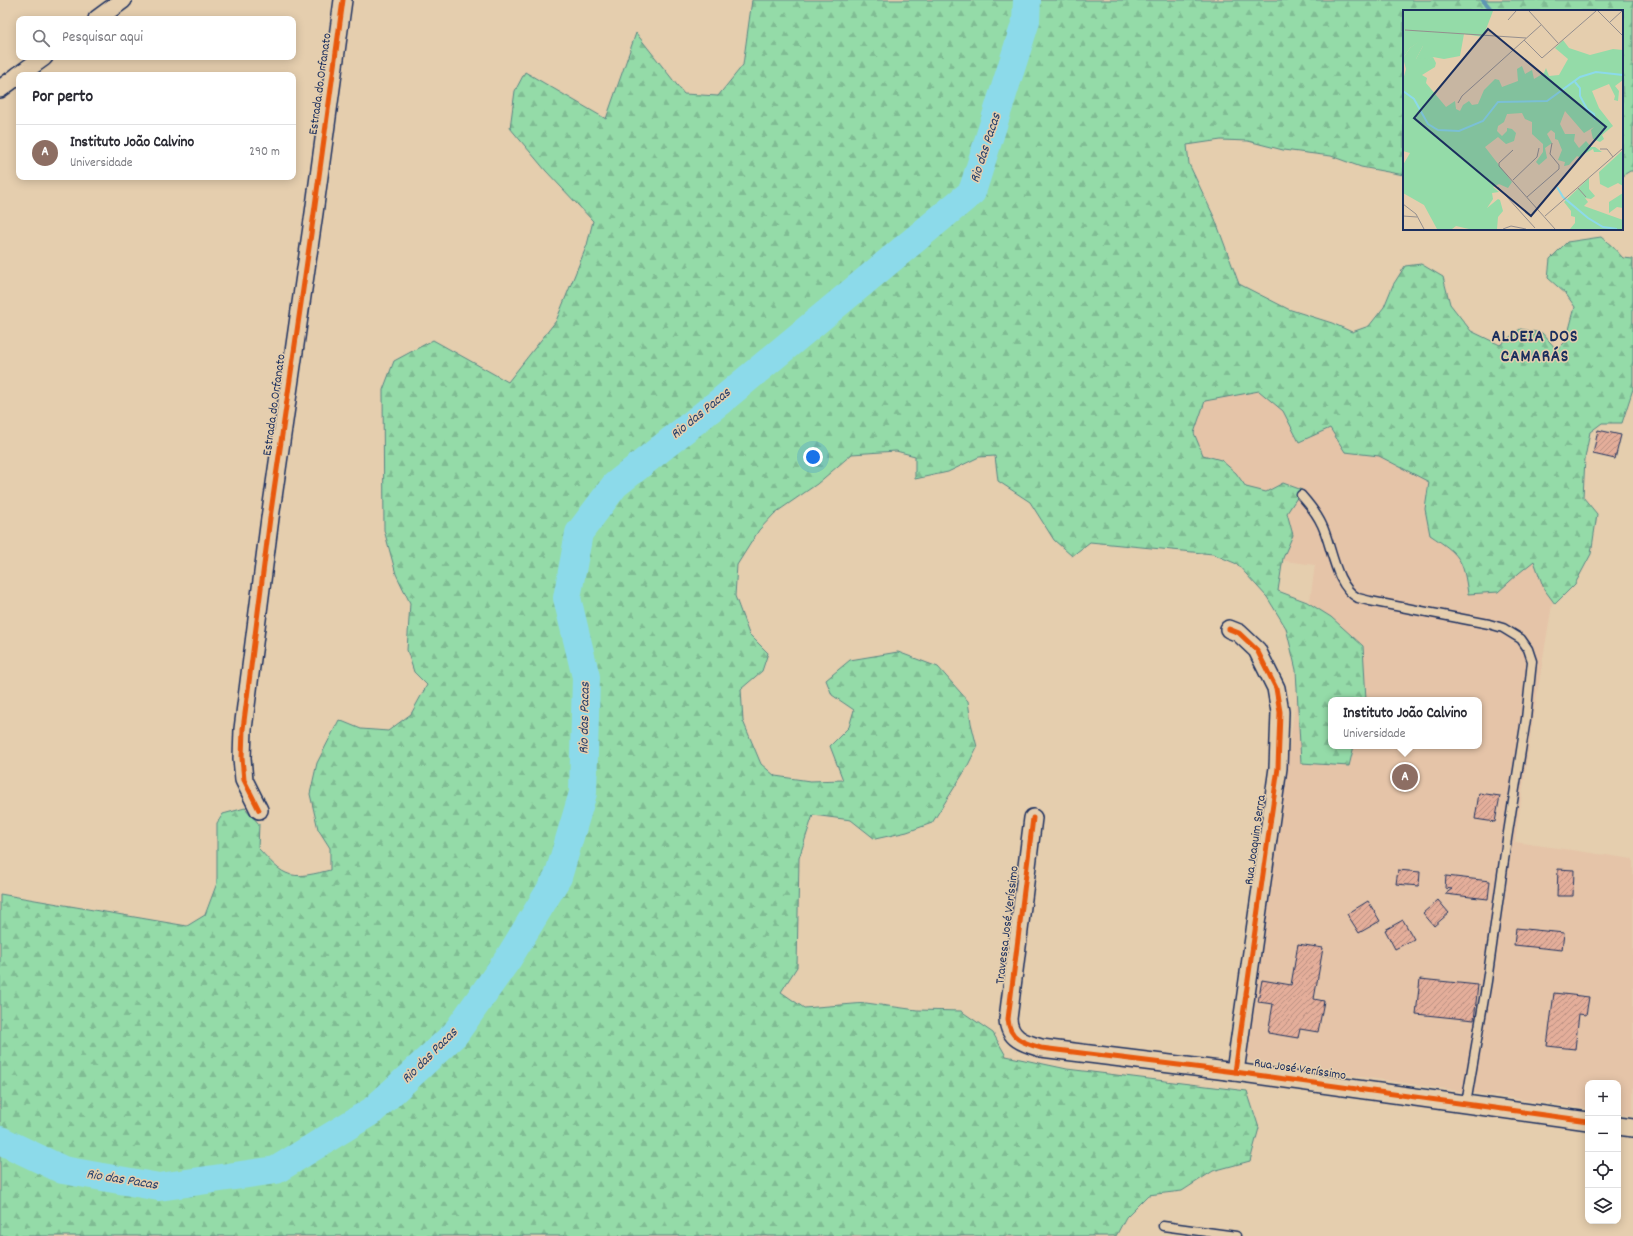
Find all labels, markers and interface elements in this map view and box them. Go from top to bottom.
inset map [1403,10,1623,230]
search box [16,16,296,60]
icon: search [30,27,52,49]
text: Pesquisar aqui [62,27,143,49]
street label: Estrada do Orfanato [304,32,338,136]
text: Por perto [32,86,93,110]
water label: Rio das Pacas [965,110,1007,185]
text: Instituto João Calvino [70,132,194,154]
text: A [41,143,49,162]
text: 290 m [249,143,280,162]
text: Universidade [70,154,132,173]
district label: ALDEIA DOS CAMARÁS [1491,326,1579,370]
street label: Estrada do Orfanato [258,353,292,457]
water label: Rio das Pacas [667,383,736,444]
your location [803,447,823,467]
water label: Rio das Pacas [574,681,596,754]
popup [1328,697,1482,749]
text: Instituto João Calvino [1343,703,1467,725]
text: Universidade [1343,725,1405,744]
pin: A [1392,762,1418,792]
street label: Rua Joaquim Serra [1240,793,1272,886]
street label: Travessa José Veríssimo [991,865,1025,985]
water label: Rio das Pacas [397,1023,463,1089]
street label: Rua José Veríssimo [1253,1054,1347,1086]
map controls [1585,1080,1621,1224]
button: + [1585,1080,1621,1116]
button: − [1585,1116,1621,1152]
button: locate [1585,1152,1621,1188]
water label: Rio das Pacas [85,1164,160,1196]
button: layers [1585,1188,1621,1224]

